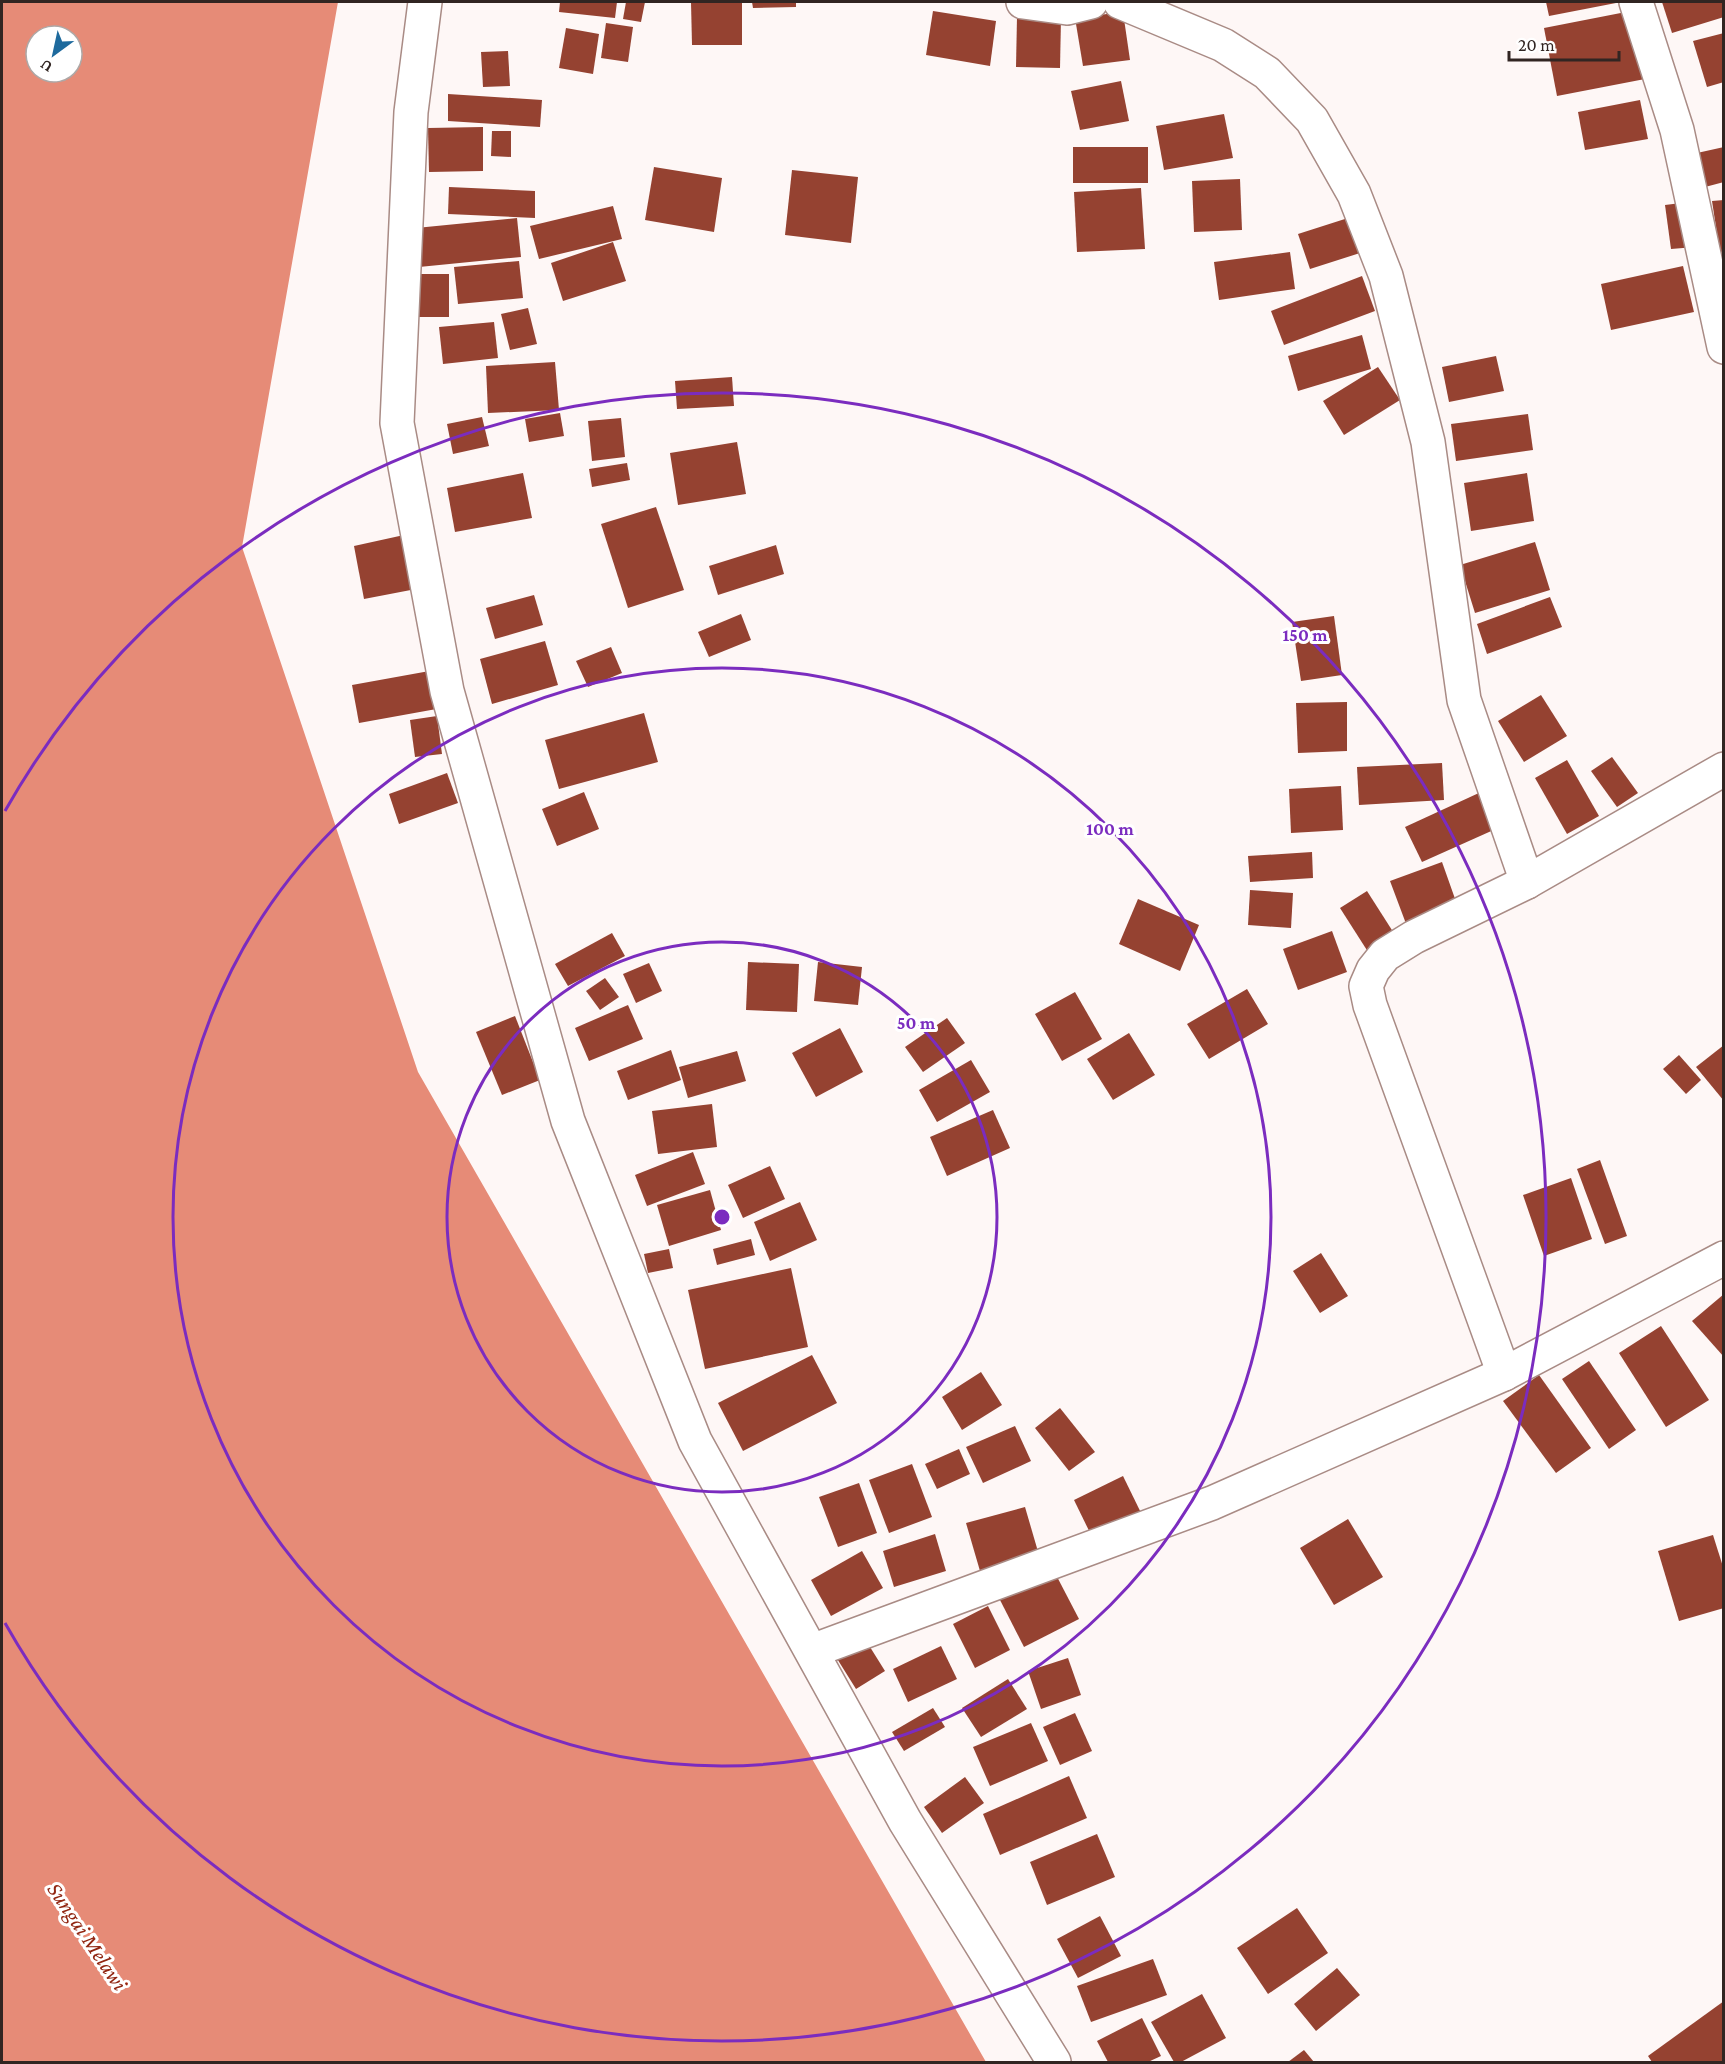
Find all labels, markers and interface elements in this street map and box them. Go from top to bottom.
north arrow [24,24,84,84]
scale bar [1509,24,1618,62]
text: 20 m [1518,35,1555,55]
text: U [37,56,55,76]
text: 150 m [1282,625,1328,645]
text: 100 m [1086,819,1134,839]
text: 50 m [897,1013,936,1033]
centre of rings [712,1207,732,1227]
water label: Sungai Melawi [42,1878,133,1995]

